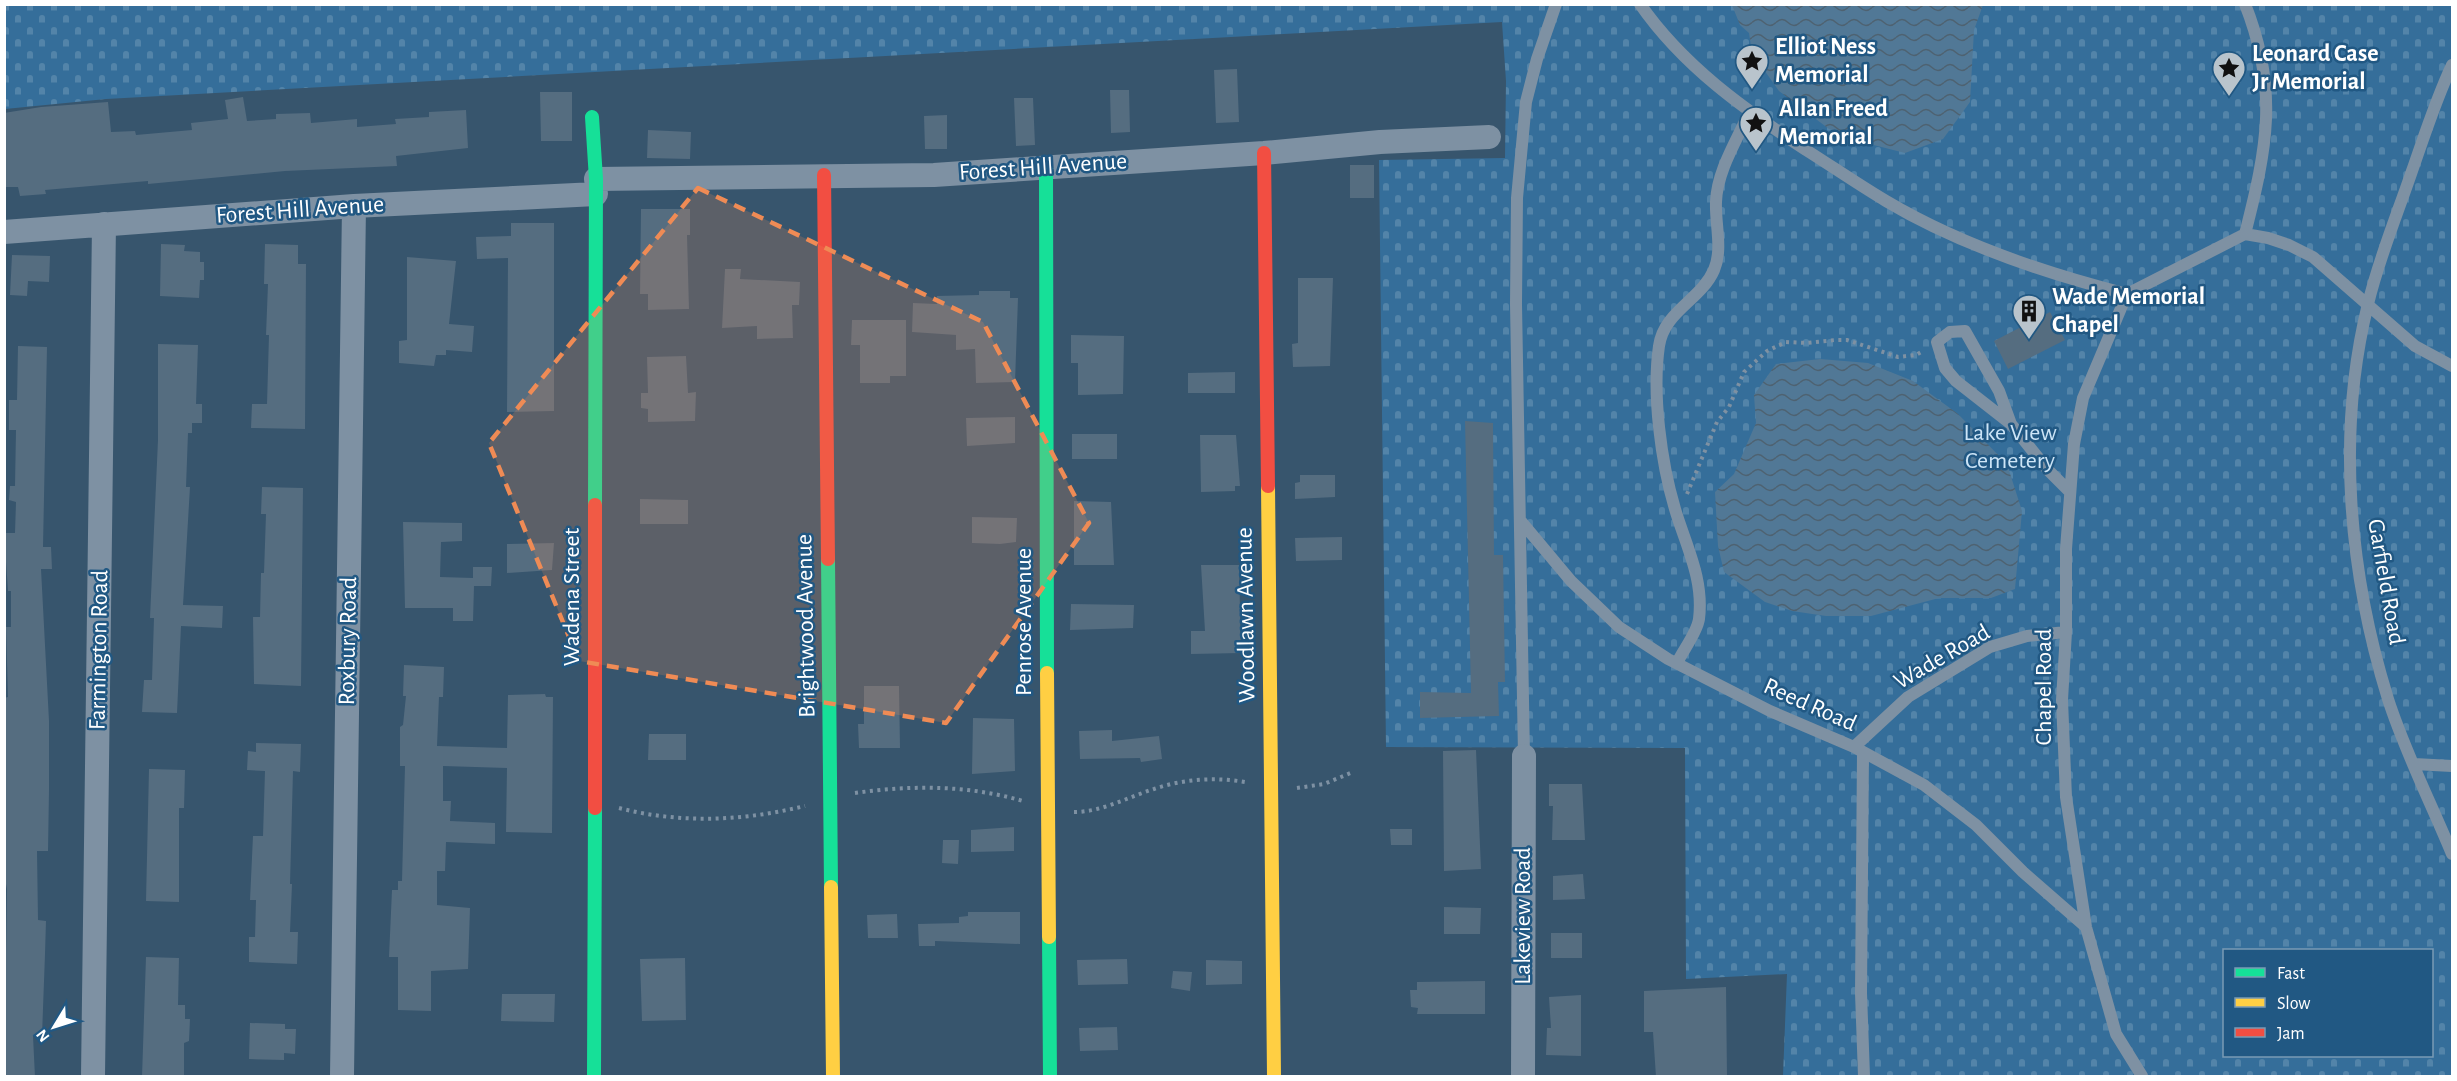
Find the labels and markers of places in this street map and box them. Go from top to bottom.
place label: Elliot Ness Memorial [1775,35,1876,87]
place label: Leonard Case Jr Memorial [2252,42,2378,94]
place icon: Elliot Ness Memorial [1734,43,1770,90]
place icon: Leonard Case Jr Memorial [2211,50,2247,97]
place label: Allan Freed Memorial [1779,97,1888,149]
place icon: Allan Freed Memorial [1738,105,1774,152]
place label: Wade Memorial Chapel [2052,285,2205,337]
building icon: Wade Memorial Chapel [2011,293,2047,340]

